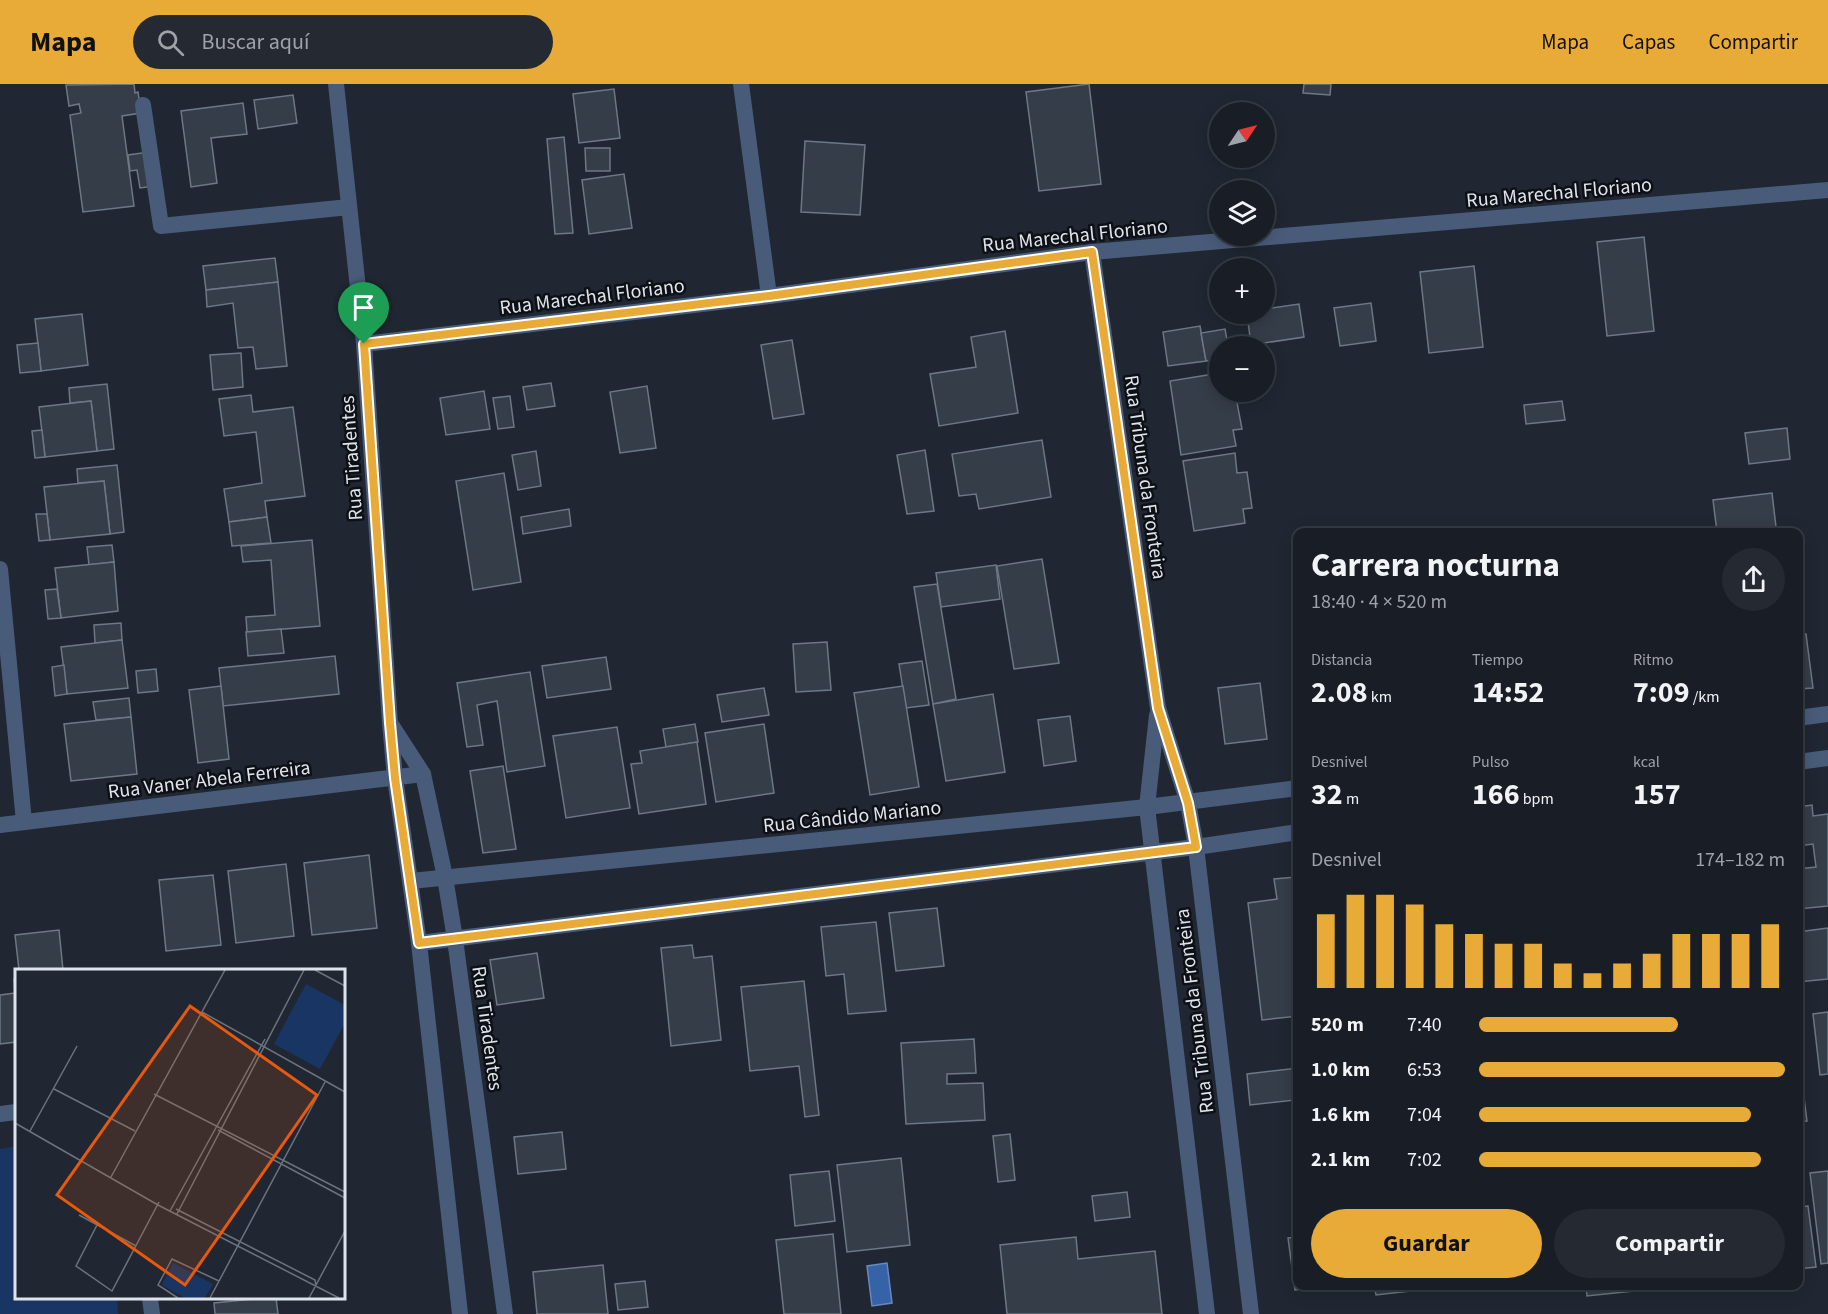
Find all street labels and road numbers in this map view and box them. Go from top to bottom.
street label: Rua Marechal Floriano [1465,171,1653,215]
street label: Rua Marechal Floriano [981,212,1169,260]
street label: Rua Marechal Floriano [498,272,686,322]
street label: Rua Tribuna da Fronteira [1117,373,1173,581]
street label: Rua Tiradentes [334,394,370,521]
street label: Rua Vaner Abela Ferreira [106,754,312,806]
street label: Rua Cândido Mariano [762,794,943,840]
street label: Rua Tribuna da Fronteira [1169,907,1221,1115]
street label: Rua Tiradentes [464,964,510,1092]

